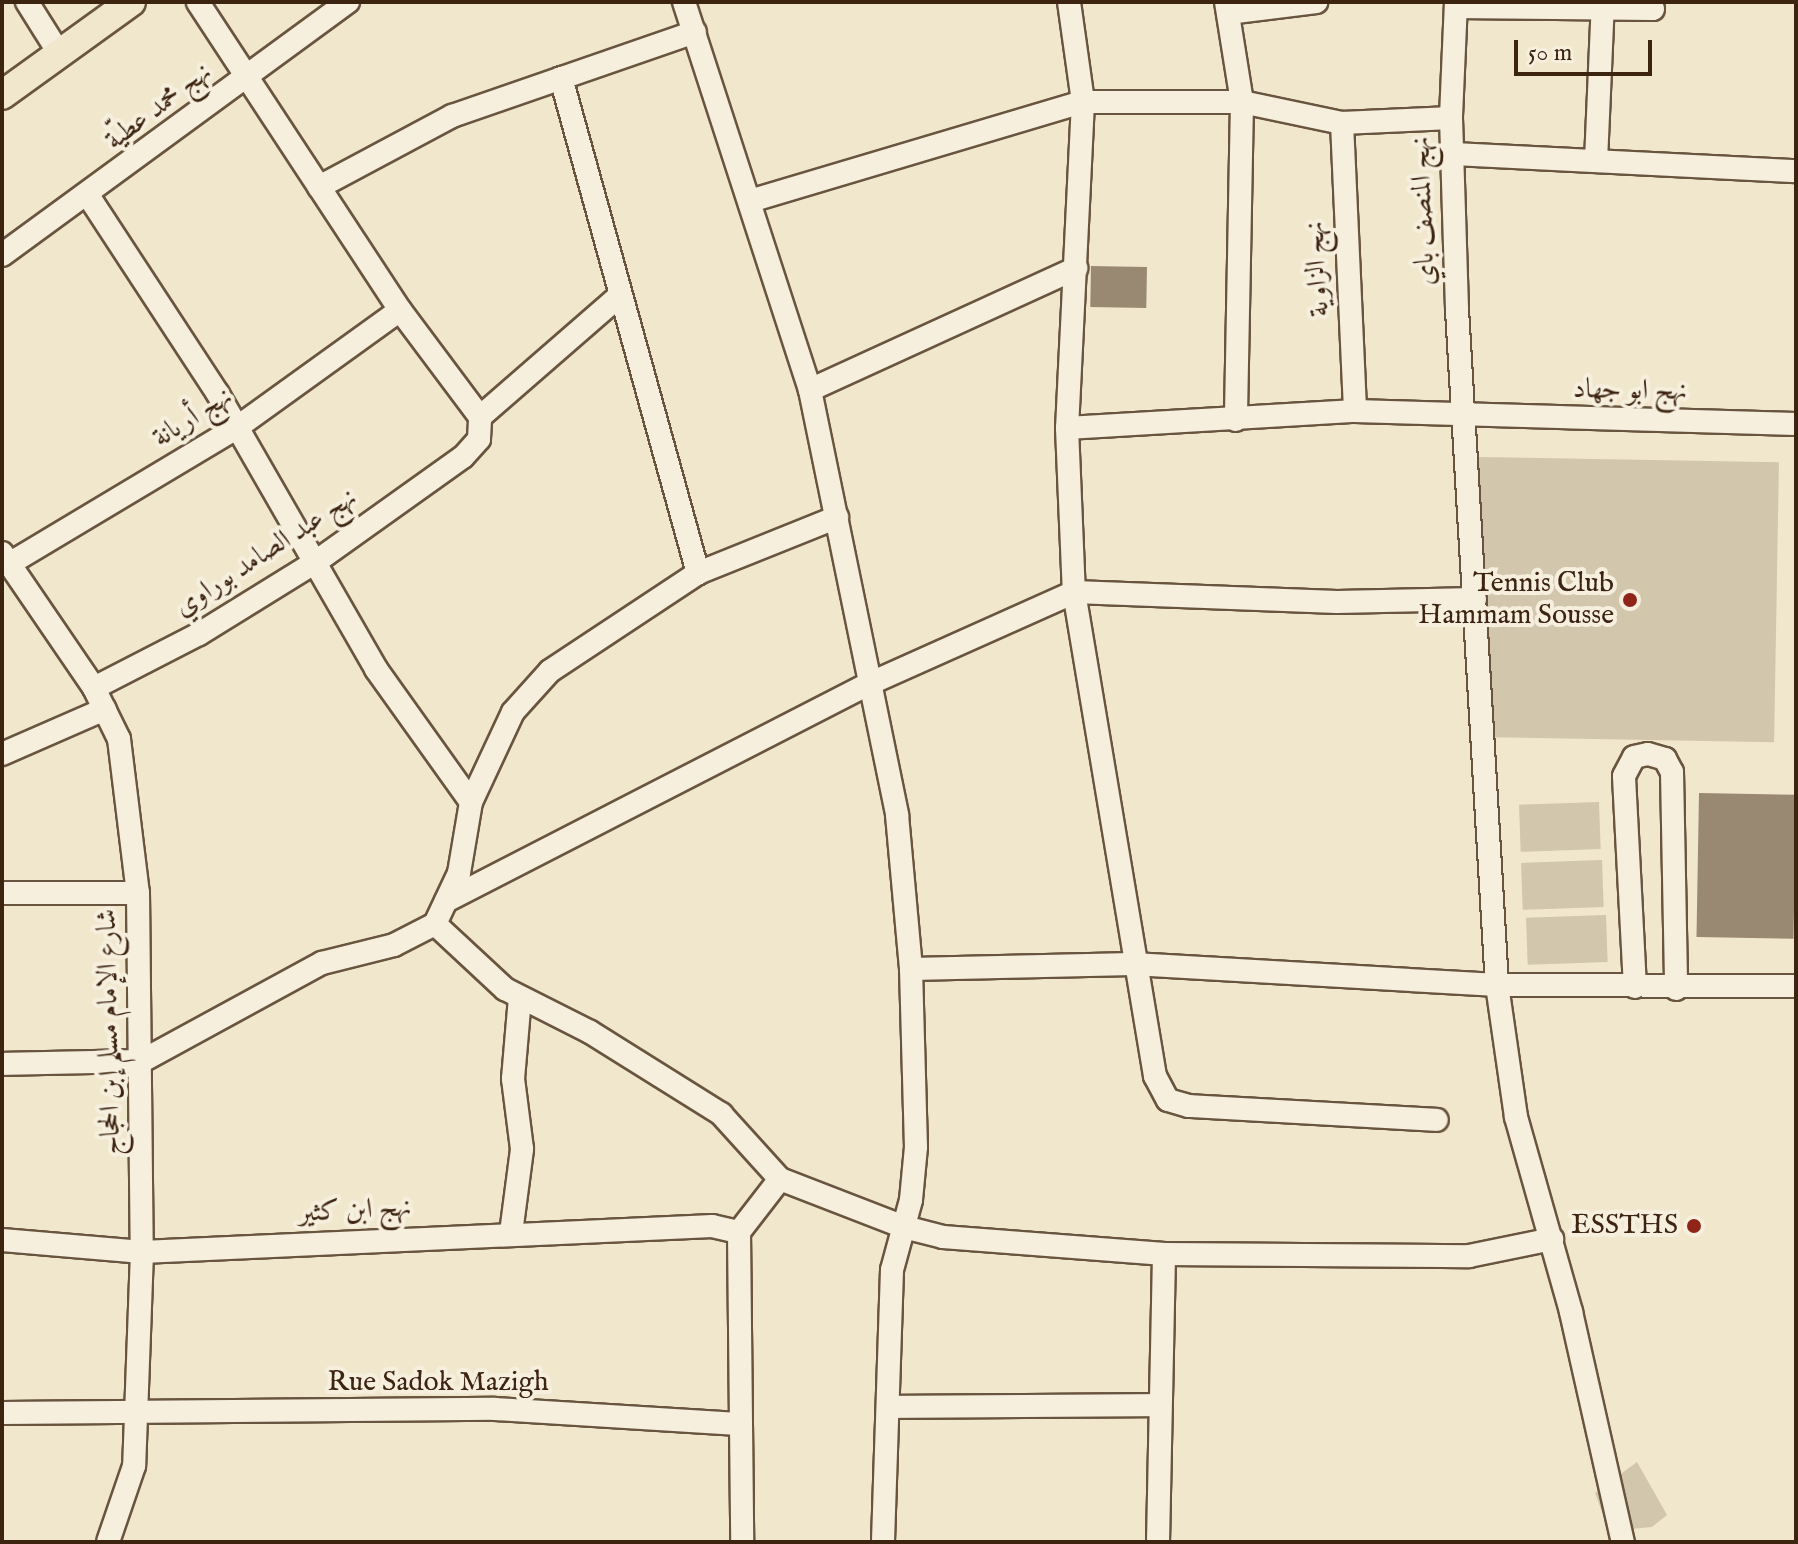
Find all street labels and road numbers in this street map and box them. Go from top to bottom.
street label: نهج محمد عطيّة [99,56,219,158]
street label: نهج المنصف باي [1405,136,1443,286]
street label: نهج الزاوية [1299,220,1337,318]
street label: نهج ابو جهاد [1573,373,1687,409]
street label: نهج أريانة [147,381,239,455]
street label: نهج عبد الصامد بوراوي [168,481,364,625]
street label: شارع اﻹمام مسلم إبن الحجاج [91,908,129,1156]
street label: نهج ابن كثير [298,1191,412,1231]
street label: Rue Sadok Mazigh [327,1366,549,1400]

